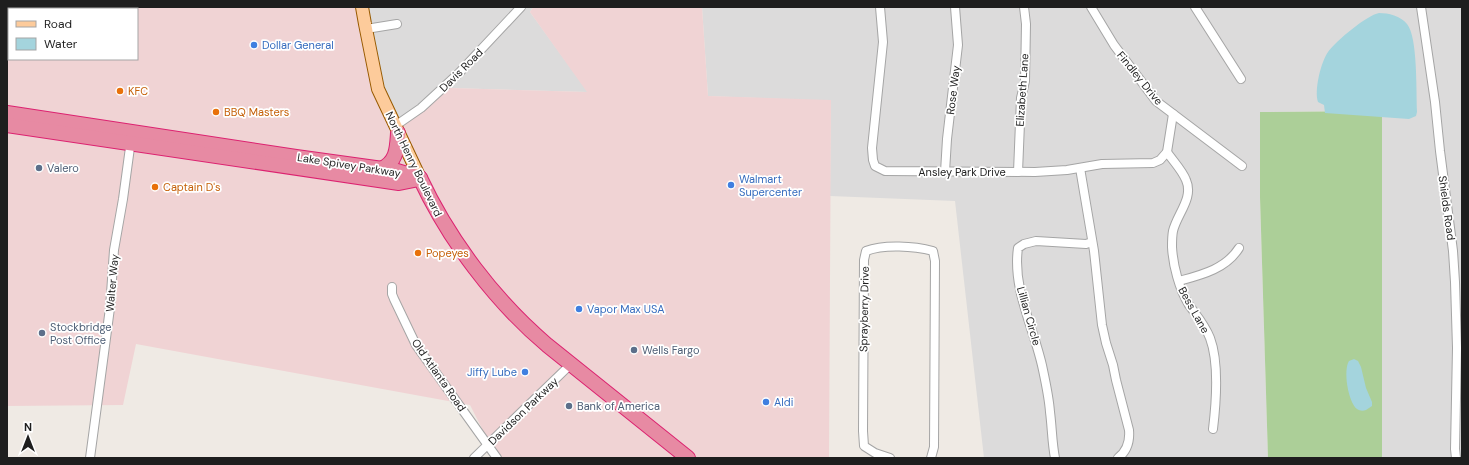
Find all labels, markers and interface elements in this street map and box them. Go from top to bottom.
legend [8,8,138,60]
text: Road [44,16,72,32]
text: Water [44,36,78,52]
place label: Dollar General [262,38,334,52]
marker: Dollar General [249,40,259,50]
street label: Davis Road [436,45,486,95]
street label: Findley Drive [1114,48,1166,108]
street label: Elizabeth Lane [1012,53,1032,127]
street label: Rose Way [943,65,963,115]
place label: KFC [128,84,148,98]
marker: KFC [115,86,125,96]
place label: BBQ Masters [224,105,289,119]
marker: BBQ Masters [211,107,221,117]
street label: North Henry Boulevard [382,109,446,219]
street label: Lake Spivey Parkway [296,150,402,180]
place label: Valero [47,161,79,175]
marker: Valero [34,163,44,173]
street label: Ansley Park Drive [918,165,1006,179]
place label: Walmart Supercenter [739,172,802,199]
street label: Shields Road [1436,175,1458,241]
place label: Captain D's [163,180,221,194]
marker: Walmart Supercenter [726,180,736,190]
marker: Captain D's [150,182,160,192]
place label: Popeyes [426,246,469,260]
marker: Popeyes [413,248,423,258]
street label: Walter Way [102,254,122,312]
street label: Sprayberry Drive [856,266,872,352]
street label: Bess Lane [1175,284,1213,336]
street label: Lillian Circle [1014,285,1044,347]
place label: Vapor Max USA [587,302,665,316]
marker: Vapor Max USA [574,304,584,314]
place label: Stockbridge Post Office [50,320,112,347]
marker: Stockbridge Post Office [37,328,47,338]
street label: Old Atlanta Road [409,336,469,414]
place label: Wells Fargo [642,343,700,357]
marker: Wells Fargo [629,345,639,355]
place label: Jiffy Lube [467,365,517,379]
marker: Jiffy Lube [520,367,530,377]
street label: Davidson Parkway [485,374,561,448]
place label: Aldi [774,395,793,409]
marker: Aldi [761,397,771,407]
place label: Bank of America [577,399,660,413]
marker: Bank of America [564,401,574,411]
north arrow [8,417,48,457]
text: N [24,420,32,434]

